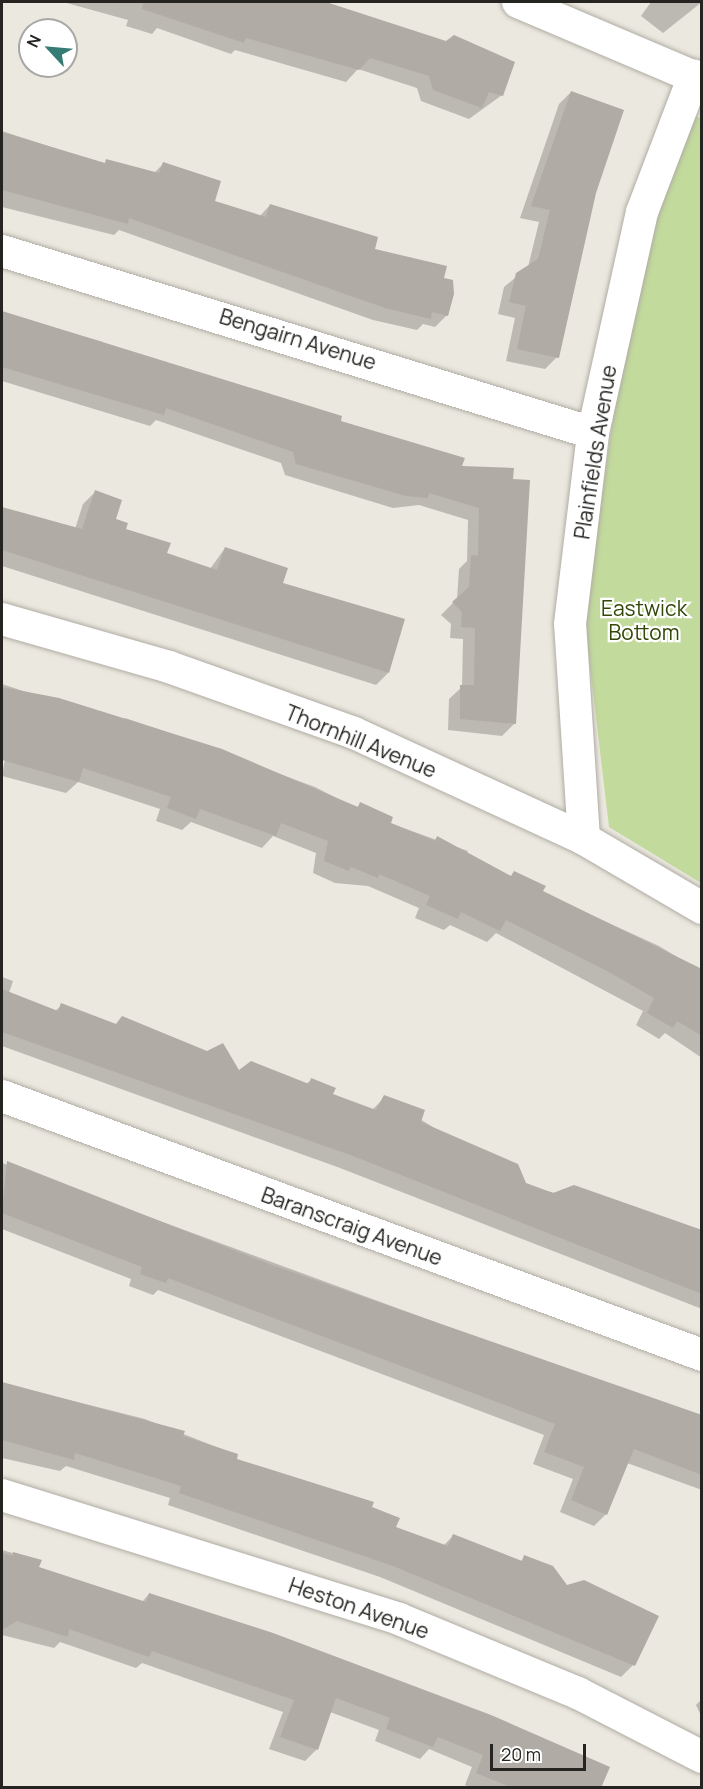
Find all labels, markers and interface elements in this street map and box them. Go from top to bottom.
north arrow [18,18,78,78]
text: N [21,31,46,51]
street label: Bengairn Avenue [217,303,379,375]
street label: Plainfields Avenue [569,363,621,541]
park label: Eastwick Bottom [601,595,687,645]
street label: Thornhill Avenue [282,699,440,783]
street label: Baranscraig Avenue [258,1182,446,1270]
street label: Heston Avenue [286,1572,432,1644]
scale bar [493,1732,589,1770]
text: 20 m [501,1742,541,1766]

